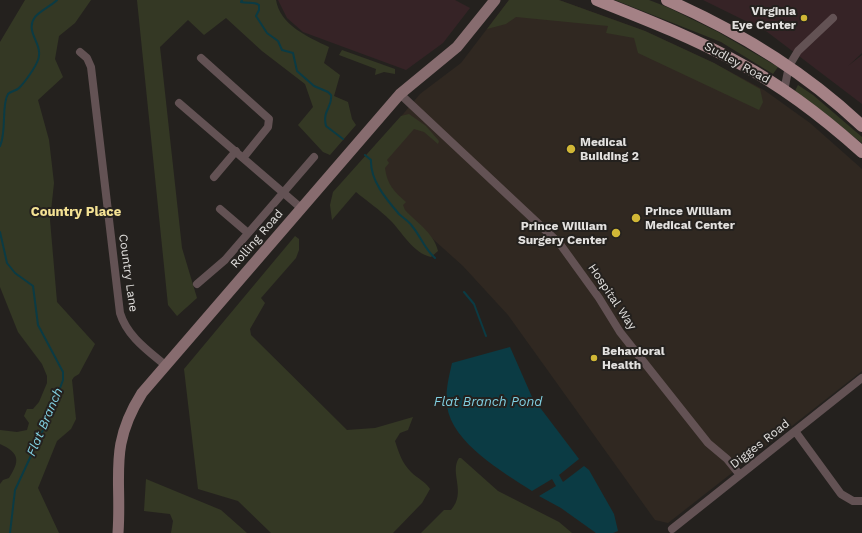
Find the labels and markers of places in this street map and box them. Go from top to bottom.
place label: Virginia Eye Center [732,4,796,32]
marker: Virginia Eye Center [799,13,809,23]
place label: Medical Building 2 [580,135,639,163]
marker: Medical Building 2 [565,143,577,155]
place label: Prince William Medical Center [645,204,735,232]
marker: Prince William Medical Center [630,212,642,224]
place label: Prince William Surgery Center [518,219,607,247]
marker: Prince William Surgery Center [610,227,622,239]
place label: Behavioral Health [602,344,665,372]
marker: Behavioral Health [589,353,599,363]

